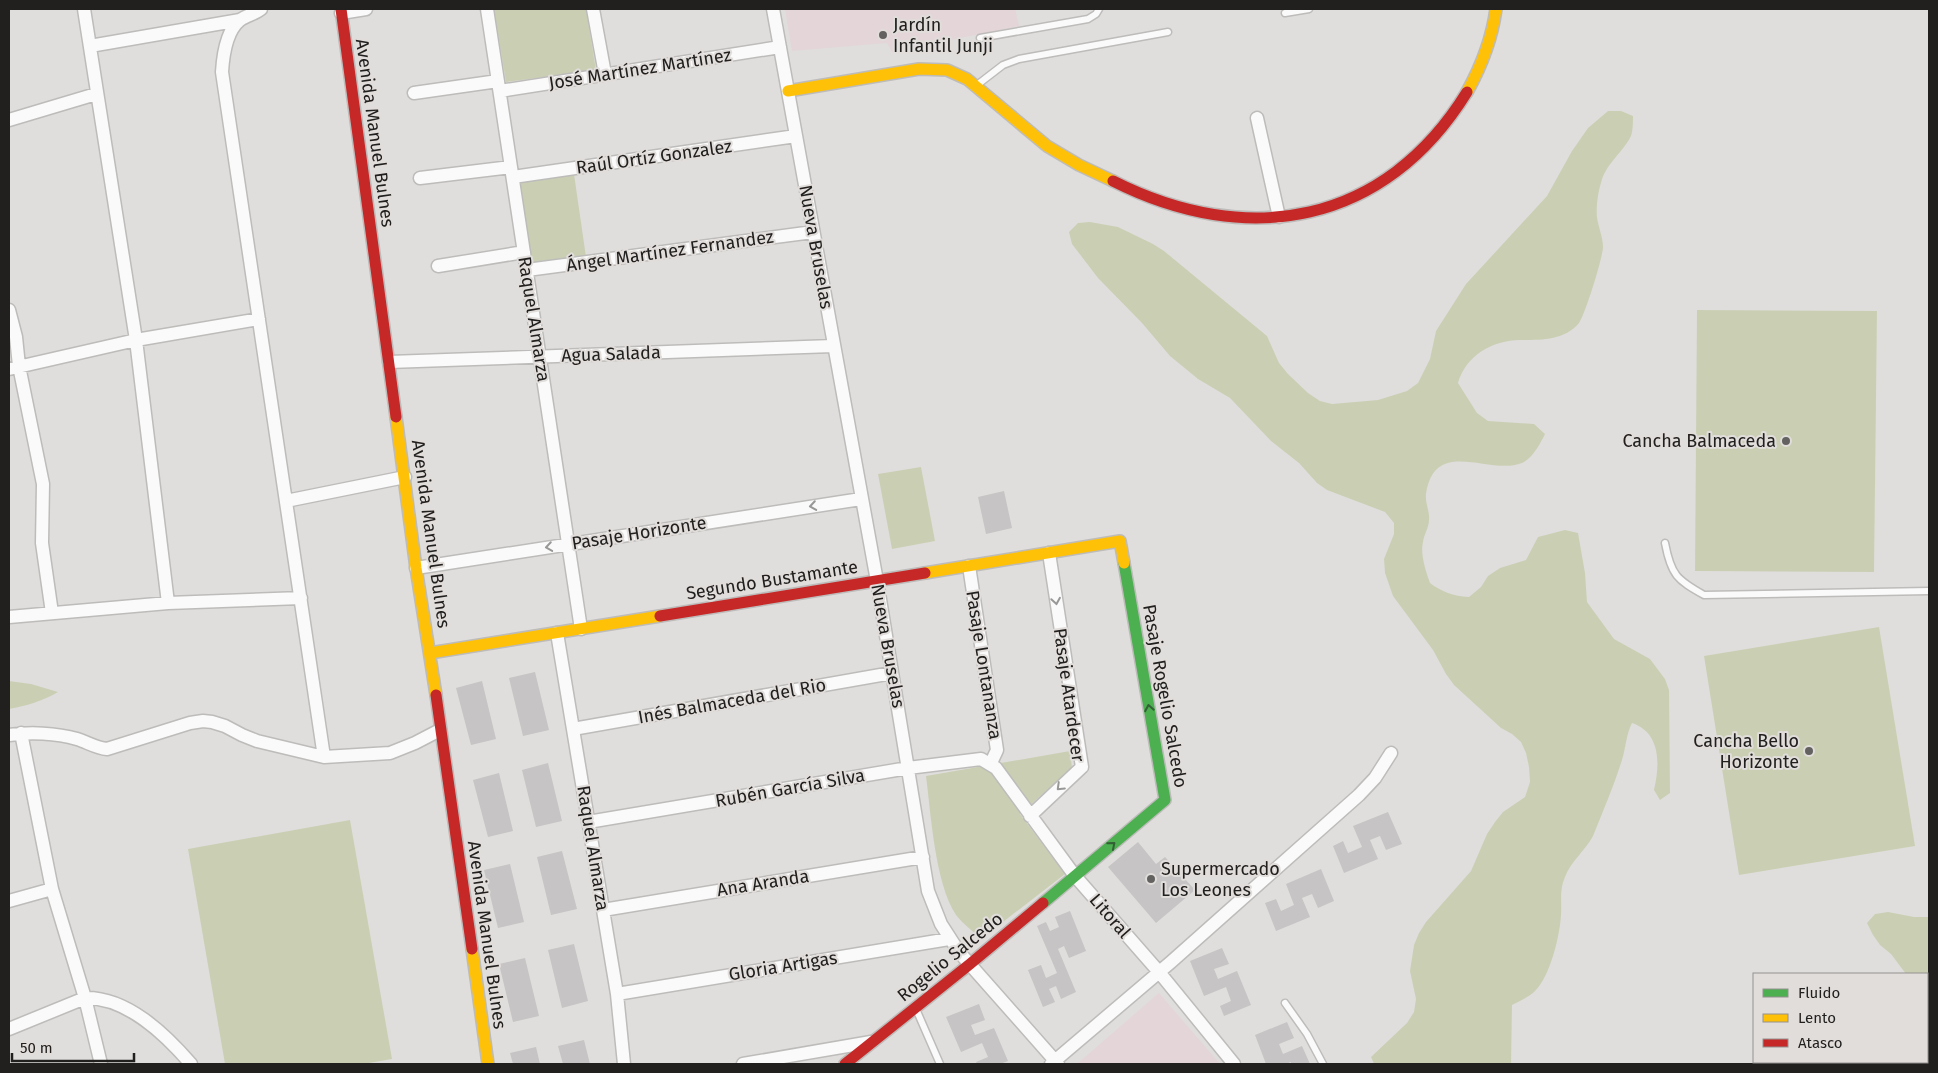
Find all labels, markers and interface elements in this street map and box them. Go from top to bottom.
place label: Jardín Infantil Junji [893,14,993,57]
marker: Jardín Infantil Junji [877,29,889,41]
street label: Avenida Manuel Bulnes [351,37,399,229]
street label: José Martínez Martínez [547,44,733,94]
street label: Raúl Ortíz Gonzalez [575,135,733,179]
street label: Nueva Bruselas [794,183,838,311]
street label: Ángel Martínez Fernandez [565,225,775,276]
street label: Raquel Almarza [513,255,555,383]
street label: Agua Salada [561,341,661,367]
place label: Cancha Balmaceda [1622,430,1776,452]
marker: Cancha Balmaceda [1780,435,1792,447]
street label: Avenida Manuel Bulnes [407,438,455,630]
one-way arrow [809,500,817,511]
street label: Pasaje Horizonte [570,511,708,555]
one-way arrow [544,541,552,552]
street label: Segundo Bustamante [685,556,859,604]
street label: Nueva Bruselas [866,582,910,710]
street label: Pasaje Lontananza [961,589,1007,741]
one-way arrow [1050,598,1061,606]
street label: Pasaje Rogelio Salcedo [1138,602,1192,790]
street label: Pasaje Atardecer [1049,627,1089,763]
street label: Inés Balmaceda del Rio [636,674,828,728]
one-way arrow [1145,704,1155,713]
place label: Cancha Bello Horizonte [1693,730,1799,773]
marker: Cancha Bello Horizonte [1803,745,1815,757]
street label: Rubén García Silva [714,764,866,812]
one-way arrow [1057,781,1066,790]
street label: Raquel Almarza [572,784,614,912]
street label: Avenida Manuel Bulnes [463,839,511,1031]
one-way arrow [1107,841,1116,850]
place label: Supermercado Los Leones [1161,858,1280,901]
street label: Ana Aranda [715,865,811,901]
marker: Supermercado Los Leones [1145,873,1157,885]
street label: Litoral [1085,889,1135,943]
street label: Rogelio Salcedo [893,908,1007,1006]
street label: Gloria Artigas [727,947,839,985]
legend [1753,973,1928,1063]
text: Fluido [1798,984,1840,1002]
text: Lento [1798,1009,1836,1027]
scale bar [12,1030,135,1062]
text: Atasco [1798,1034,1843,1052]
text: 50 m [20,1039,53,1057]

